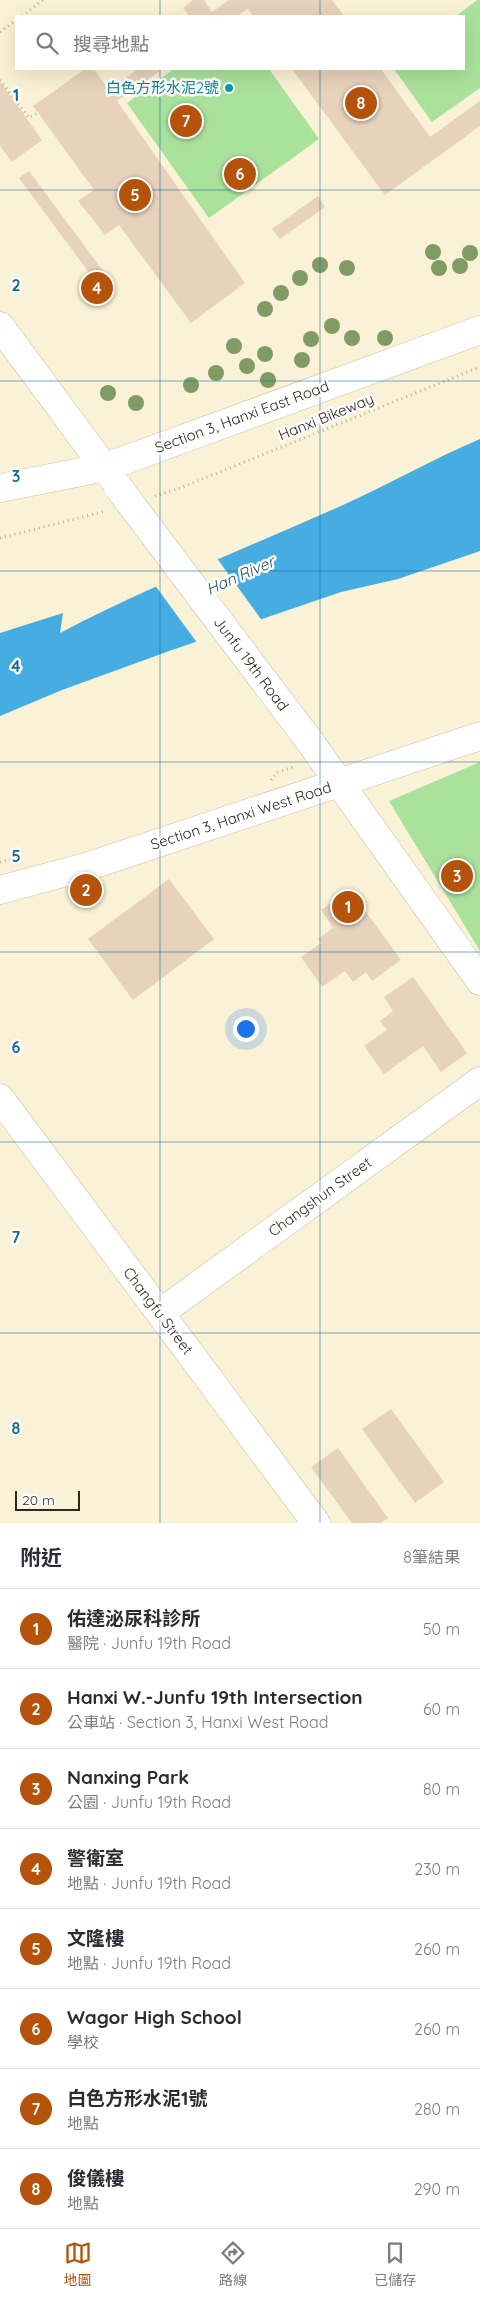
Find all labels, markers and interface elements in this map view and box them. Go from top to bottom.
search box [15,15,465,70]
icon: search [33,29,61,57]
text: 搜尋地點 [73,32,149,56]
place label: 白色方形水泥2號 [106,78,219,97]
marker: 白色方形水泥2號 [223,82,235,94]
pin: 8 [345,84,377,122]
text: 1 [13,85,19,105]
pin: 7 [170,102,202,140]
pin: 6 [224,155,256,193]
pin: 5 [119,176,151,214]
pin: 4 [81,269,113,307]
text: 2 [11,275,21,295]
street label: Section 3, Hanxi East Road [152,376,331,457]
street label: Hanxi Bikeway [275,389,376,444]
text: 3 [12,466,20,486]
water label: Han River [203,550,279,599]
street label: Junfu 19th Road [210,613,293,714]
text: 4 [11,656,21,676]
street label: Section 3, Hanxi West Road [148,777,334,854]
text: 5 [11,846,21,866]
pin: 3 [441,857,473,895]
pin: 2 [70,871,102,909]
pin: 1 [332,888,364,926]
your location [233,1016,259,1042]
text: 6 [12,1037,21,1057]
street label: Changshun Street [264,1153,375,1240]
text: 7 [12,1227,21,1247]
street label: Changfu Street [119,1263,197,1358]
text: 8 [12,1418,21,1438]
scale bar [15,1488,80,1511]
text: 20 m [22,1491,55,1509]
text: 附近 [20,1544,62,1570]
text: 8筆結果 [403,1547,460,1567]
text: 佑達泌尿科診所 [67,1606,200,1630]
text: 1 [33,1619,39,1639]
text: 50 m [423,1619,460,1639]
text: 醫院 · Junfu 19th Road [67,1633,231,1653]
text: Hanxi W.-Junfu 19th Intersection [67,1685,363,1709]
text: 2 [31,1699,41,1719]
text: 60 m [423,1699,460,1719]
text: 公車站 · Section 3, Hanxi West Road [67,1712,328,1732]
text: Nanxing Park [67,1765,189,1789]
text: 3 [32,1779,40,1799]
text: 80 m [423,1779,460,1799]
text: 公園 · Junfu 19th Road [67,1792,231,1812]
text: 警衛室 [67,1846,124,1870]
text: 4 [31,1859,41,1879]
text: 230 m [414,1859,460,1879]
text: 地點 · Junfu 19th Road [67,1873,231,1893]
text: 文隆樓 [67,1926,124,1950]
text: 5 [31,1939,41,1959]
text: 260 m [414,1939,460,1959]
text: 地點 · Junfu 19th Road [67,1953,231,1973]
text: Wagor High School [67,2005,242,2029]
text: 6 [32,2019,40,2039]
text: 260 m [414,2019,460,2039]
text: 學校 [67,2032,99,2052]
text: 白色方形水泥1號 [67,2086,207,2110]
text: 7 [32,2099,40,2119]
text: 280 m [414,2099,460,2119]
text: 地點 [67,2113,99,2133]
text: 俊儀樓 [67,2166,124,2190]
text: 8 [32,2179,40,2199]
text: 290 m [414,2179,460,2199]
text: 地點 [67,2193,99,2213]
tab: 地圖 [64,2239,92,2289]
tab: 路線 [219,2239,247,2289]
tab: 已儲存 [374,2239,416,2289]

